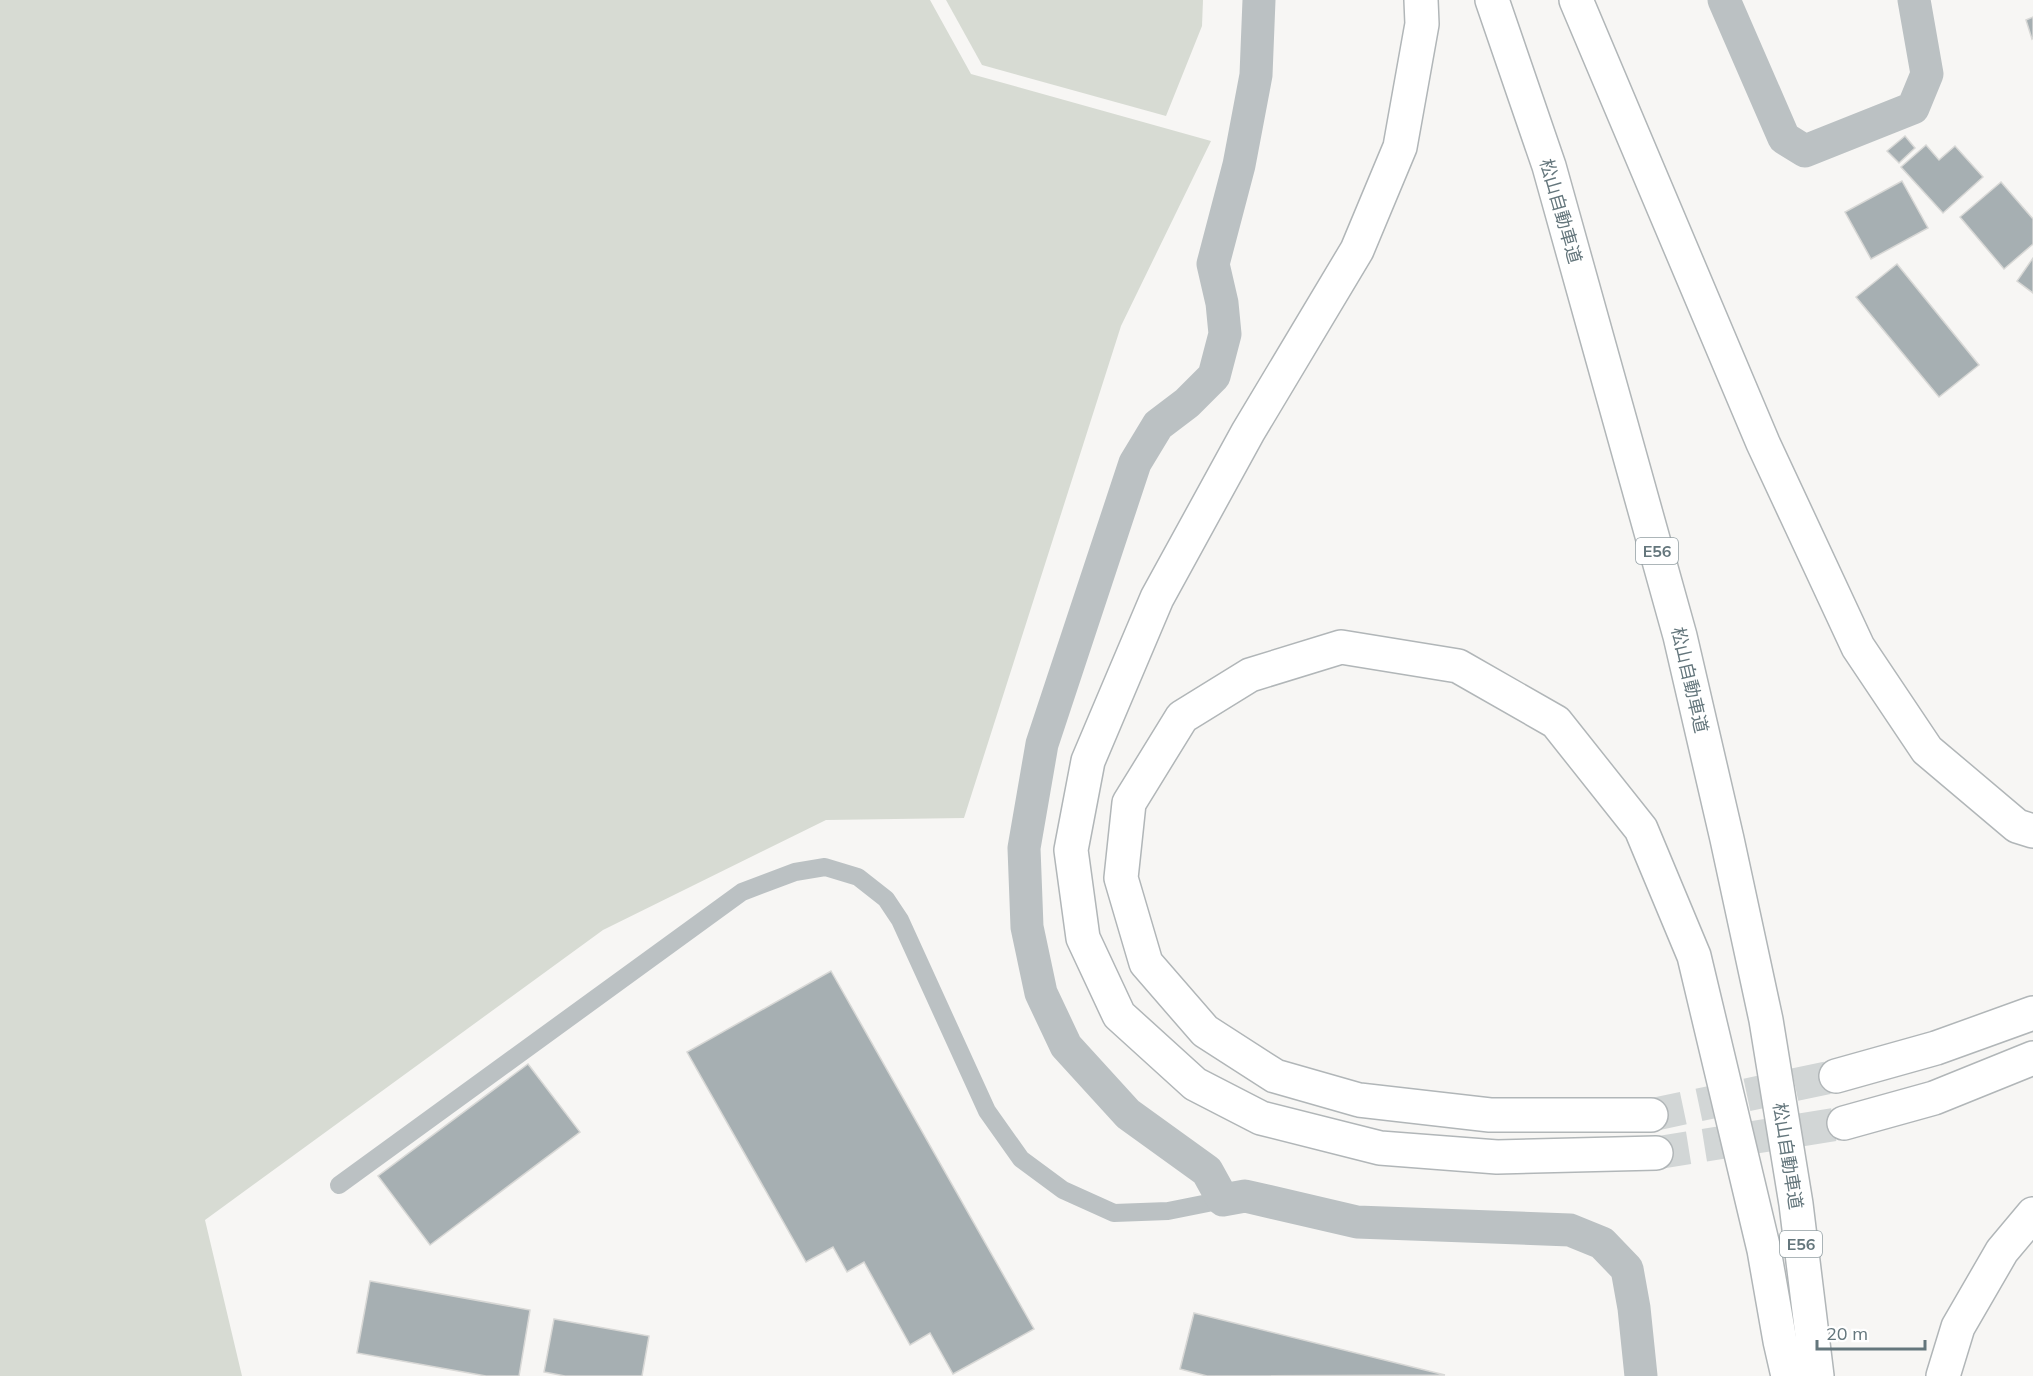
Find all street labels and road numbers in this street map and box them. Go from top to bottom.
street label: 松山自動車道 [1535,156,1587,266]
road number: E56 [1636,538,1678,564]
street label: 松山自動車道 [1667,625,1713,735]
street label: 松山自動車道 [1768,1101,1808,1211]
road number: E56 [1780,1231,1822,1257]

